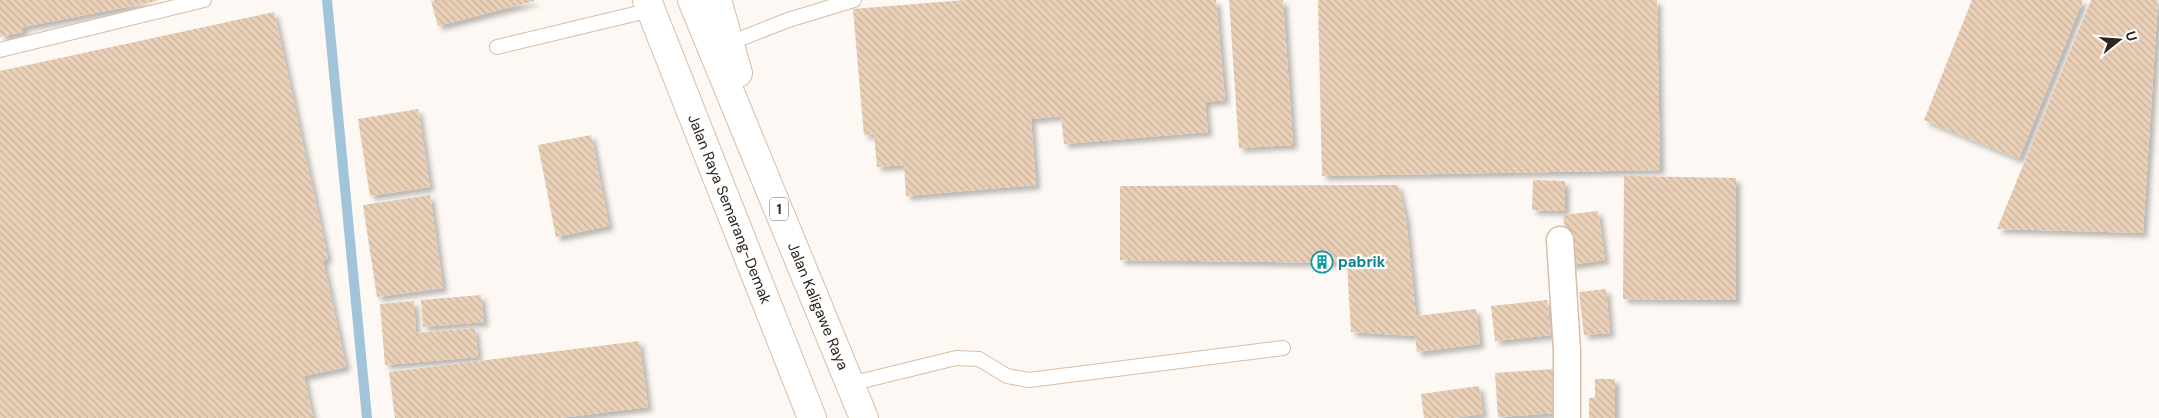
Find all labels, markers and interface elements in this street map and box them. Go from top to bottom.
north arrow [2094,15,2144,65]
text: U [2121,29,2141,43]
street label: Jalan Raya Semarang-Demak [683,112,776,307]
road number: 1 [770,198,788,220]
street label: Jalan Kaligawe Raya [783,239,853,373]
building icon: pabrik [1310,250,1334,274]
place label: pabrik [1338,252,1386,272]

